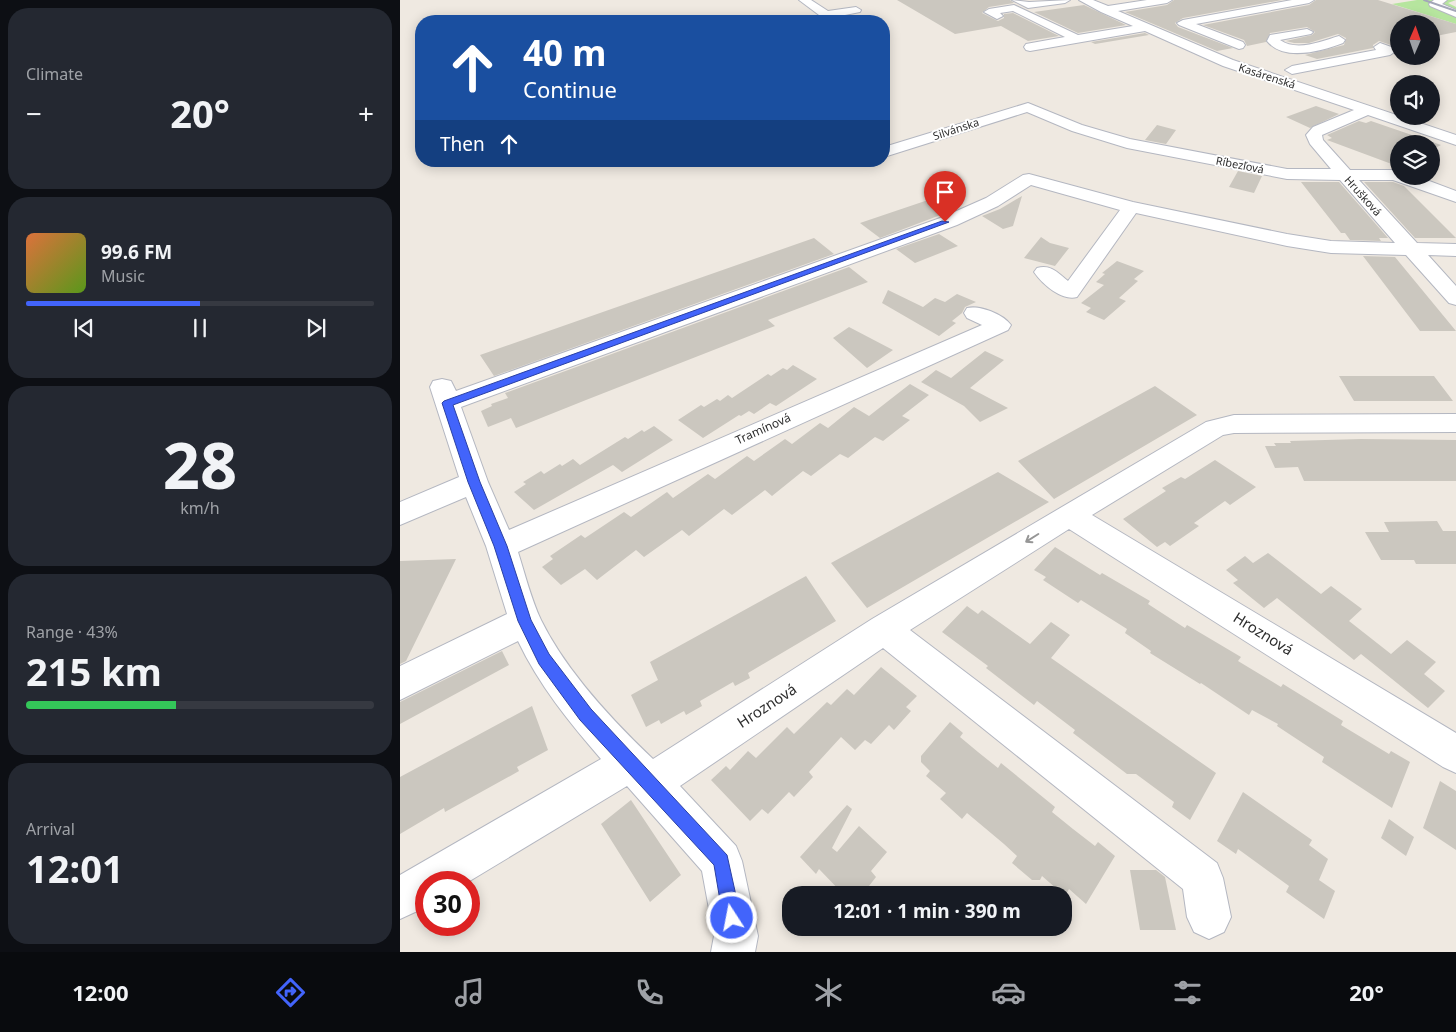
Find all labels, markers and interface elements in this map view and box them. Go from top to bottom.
north arrow [1390,15,1440,65]
map controls [1390,15,1440,185]
text: 40 m [523,29,606,76]
icon: ahead [440,35,505,100]
street label: Kasárenská [1237,59,1298,92]
text: Climate [26,63,83,85]
text: Continue [523,74,617,104]
button: sound [1390,75,1440,125]
text: 20° [170,87,230,139]
text: − [26,94,42,132]
text: + [358,94,374,132]
street label: Silvánska [931,114,981,143]
icon: ahead [495,130,523,158]
text: Then [440,131,485,157]
button: layers [1390,135,1440,185]
street label: Ríbezľová [1215,152,1265,177]
pin [924,171,966,222]
street label: Hrušková [1341,172,1385,219]
icon: arrive [931,178,959,206]
text: 99.6 FM [101,239,172,265]
text: Music [101,265,145,287]
icon: previous [70,314,98,342]
icon: pause [186,314,214,342]
icon: next [302,314,330,342]
street label: Tramínová [732,409,793,448]
text: 28 [163,420,237,508]
text: km/h [180,497,220,519]
one-way arrow [1026,533,1040,543]
street label: Hroznová [1230,607,1297,659]
text: Range · 43% [26,621,118,643]
text: 215 km [26,645,162,697]
street label: Hroznová [733,679,800,732]
text: Arrival [26,818,75,840]
text: 12:01 [26,842,124,894]
speed limit sign: 30 [415,871,480,936]
position arrow [705,891,757,943]
text: 12:01 · 1 min · 390 m [833,898,1021,924]
icon: directions [273,975,308,1010]
icon: music [452,975,487,1010]
icon: phone [632,975,667,1010]
icon: climate [811,975,846,1010]
icon: car [991,975,1026,1010]
icon: filters [1170,975,1205,1010]
text: 12:00 [72,977,129,1007]
text: 20° [1349,977,1384,1007]

